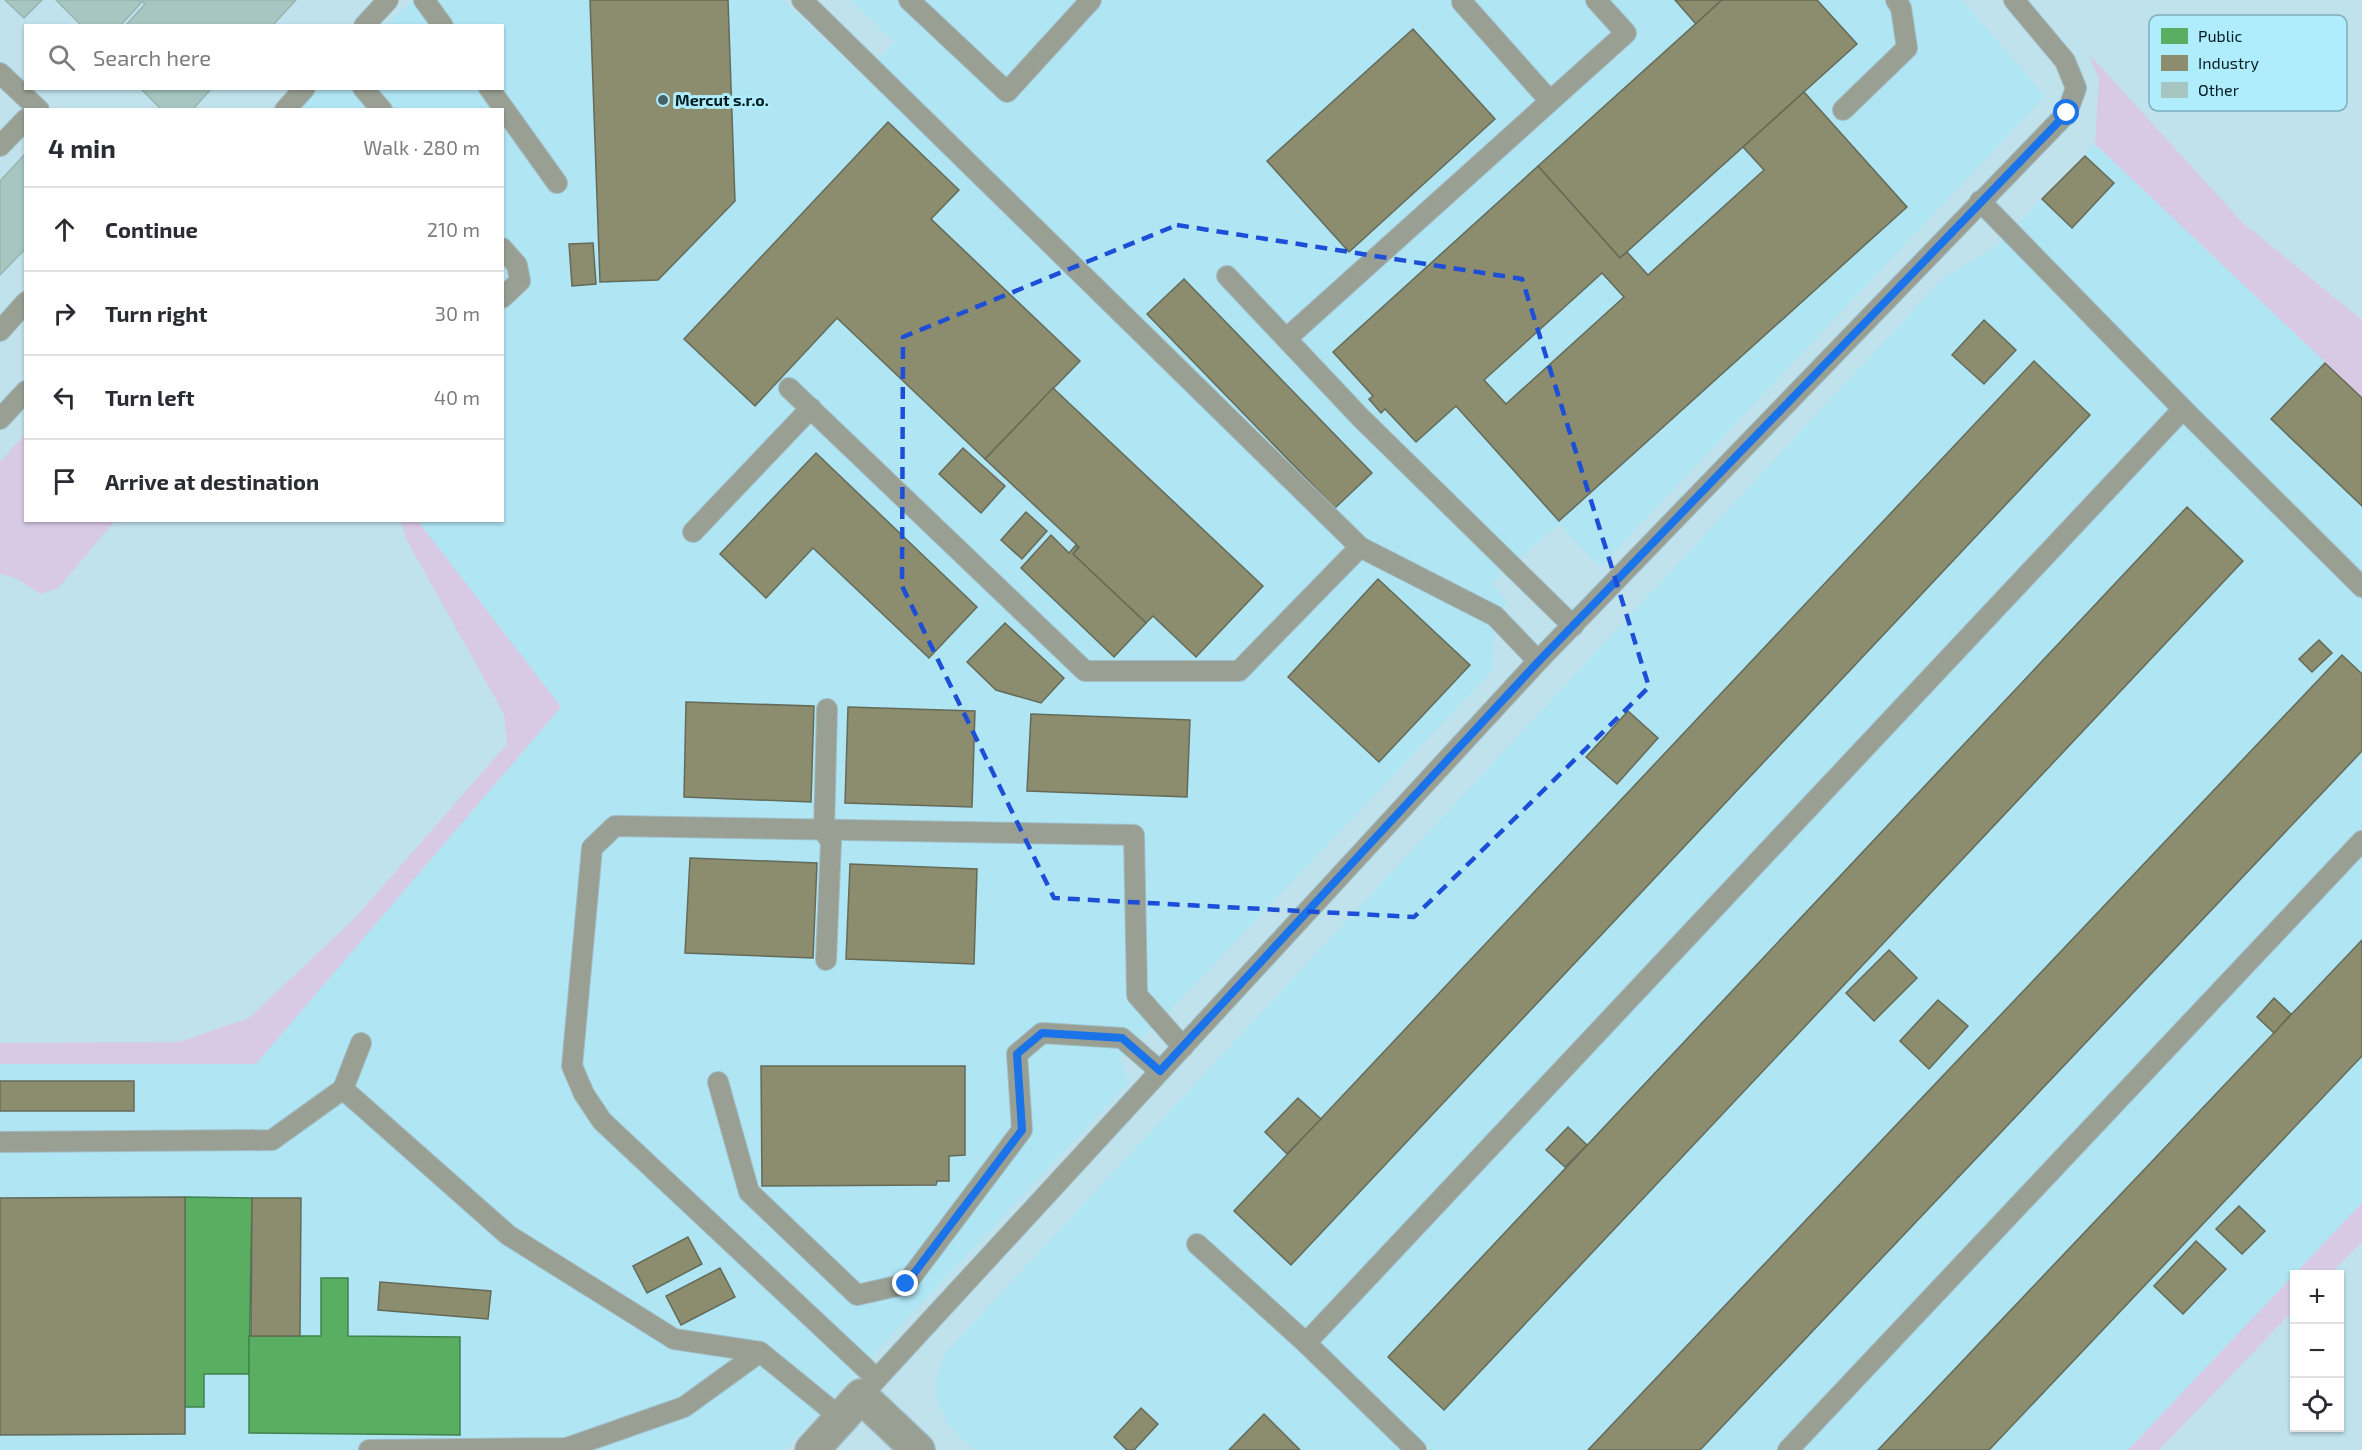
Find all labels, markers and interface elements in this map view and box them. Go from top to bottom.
legend [2149,15,2347,111]
search box [24,24,504,90]
text: Public [2198,26,2242,45]
icon: search [45,41,78,74]
text: Search here [93,44,211,70]
text: Industry [2198,53,2259,72]
text: Other [2198,80,2240,99]
place label: Mercut s.r.o. [675,90,769,109]
marker: Mercut s.r.o. [656,93,670,107]
route start [2053,99,2079,125]
text: 4 min [48,132,116,163]
text: Walk · 280 m [363,135,480,159]
icon: ahead [48,213,81,246]
text: Continue [105,216,198,242]
text: 210 m [427,217,480,241]
icon: right [48,297,81,330]
text: Turn right [105,300,207,326]
text: 30 m [435,301,480,325]
icon: left [48,381,81,414]
text: Turn left [105,384,194,410]
text: 40 m [434,385,480,409]
icon: arrive [48,465,81,498]
text: Arrive at destination [105,468,319,494]
route end [892,1270,918,1296]
map controls [2290,1270,2344,1432]
button: + [2290,1270,2344,1324]
button: − [2290,1324,2344,1378]
button: locate [2290,1378,2344,1432]

